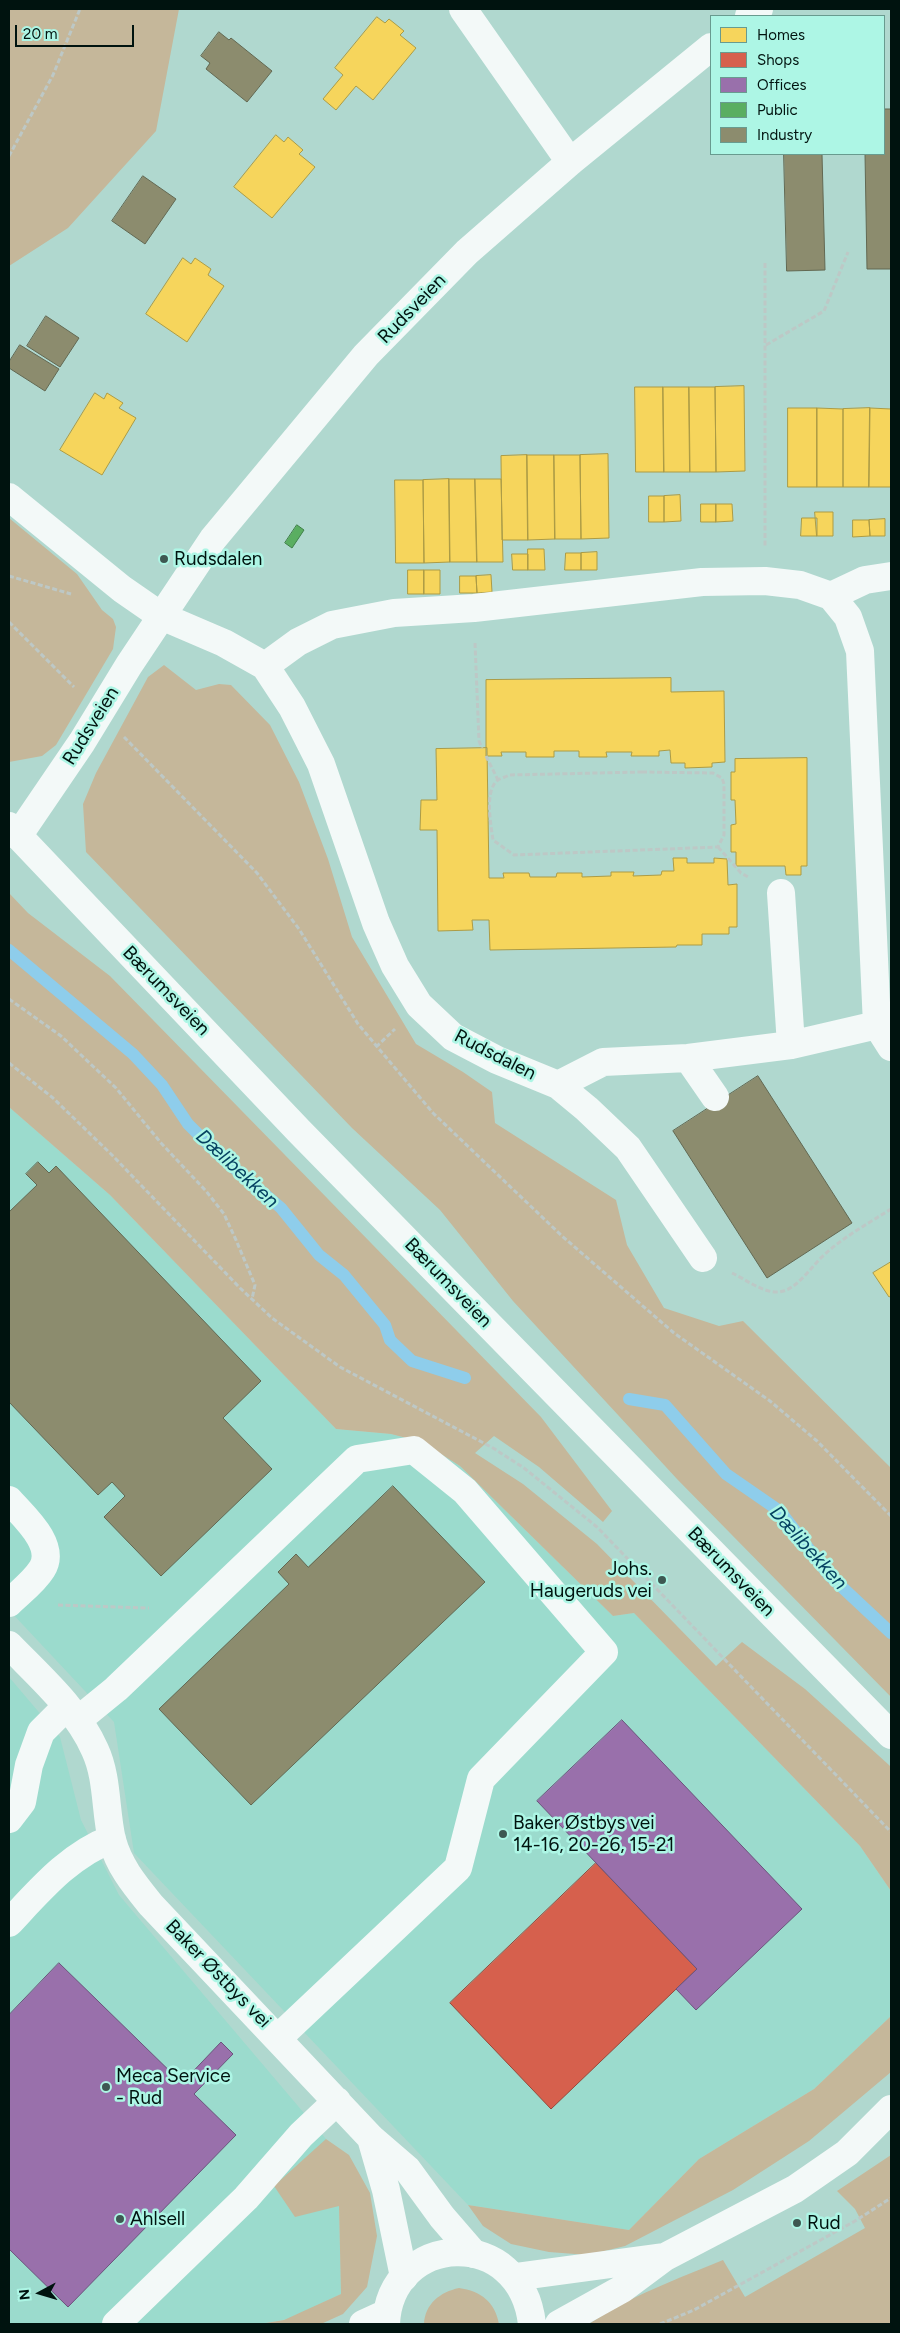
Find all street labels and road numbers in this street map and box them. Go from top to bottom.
street label: Rudsveien [373,269,451,349]
street label: Rudsveien [58,683,124,769]
street label: Bærumsveien [118,941,214,1041]
street label: Rudsdalen [450,1025,540,1085]
street label: Bærumsveien [400,1233,496,1333]
street label: Bærumsveien [683,1522,779,1622]
street label: Baker Østbys vei [161,1915,275,2033]

